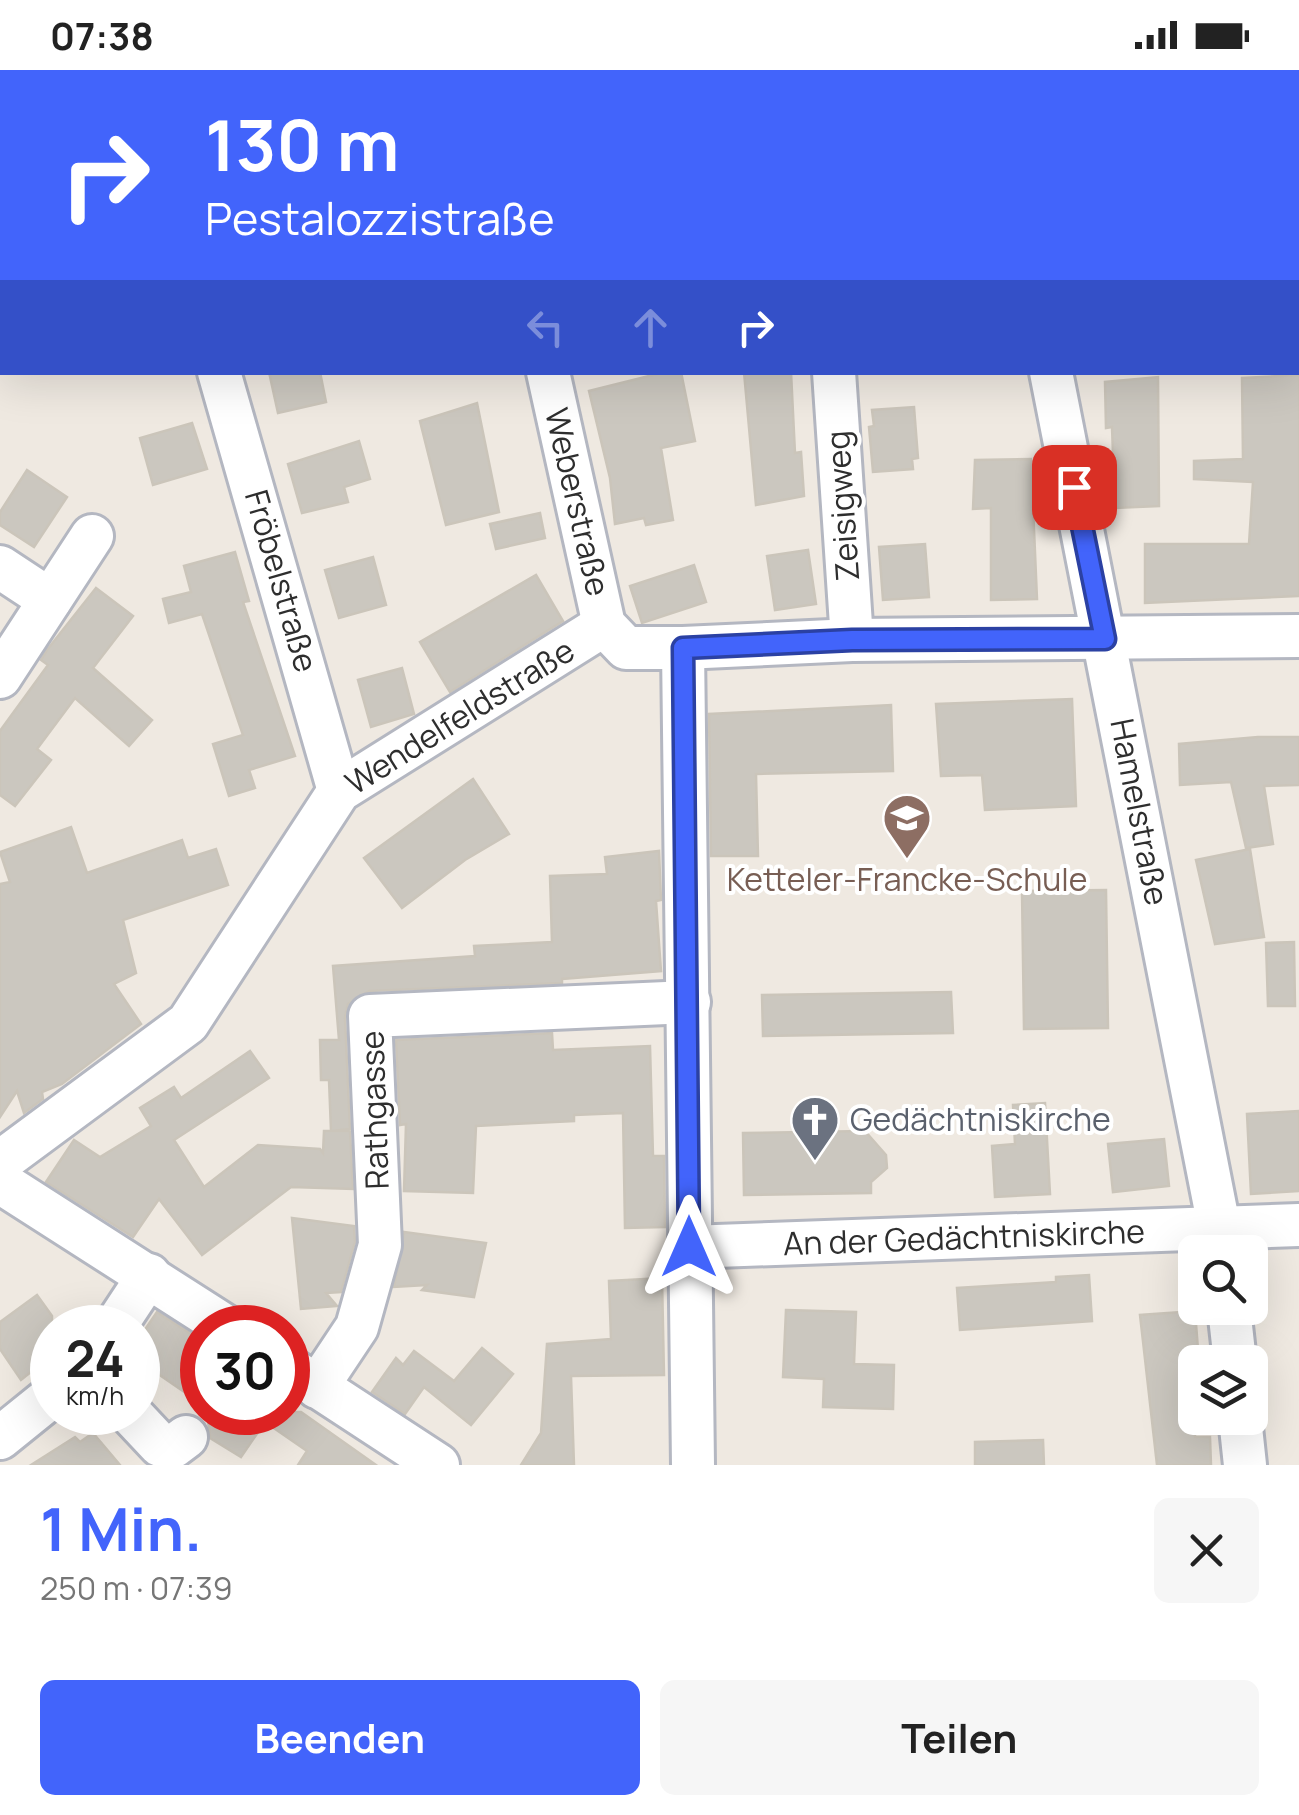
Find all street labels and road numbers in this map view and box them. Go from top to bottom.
street label: Weberstraße [535,404,621,600]
street label: Zeisigweg [815,429,869,583]
street label: Fröbelstraße [235,485,329,677]
street label: Wendelfeldstraße [337,628,582,804]
street label: Hamelstraße [1100,715,1180,909]
street label: Rathgasse [349,1030,399,1190]
street label: An der Gedächtniskirche [782,1209,1146,1265]

